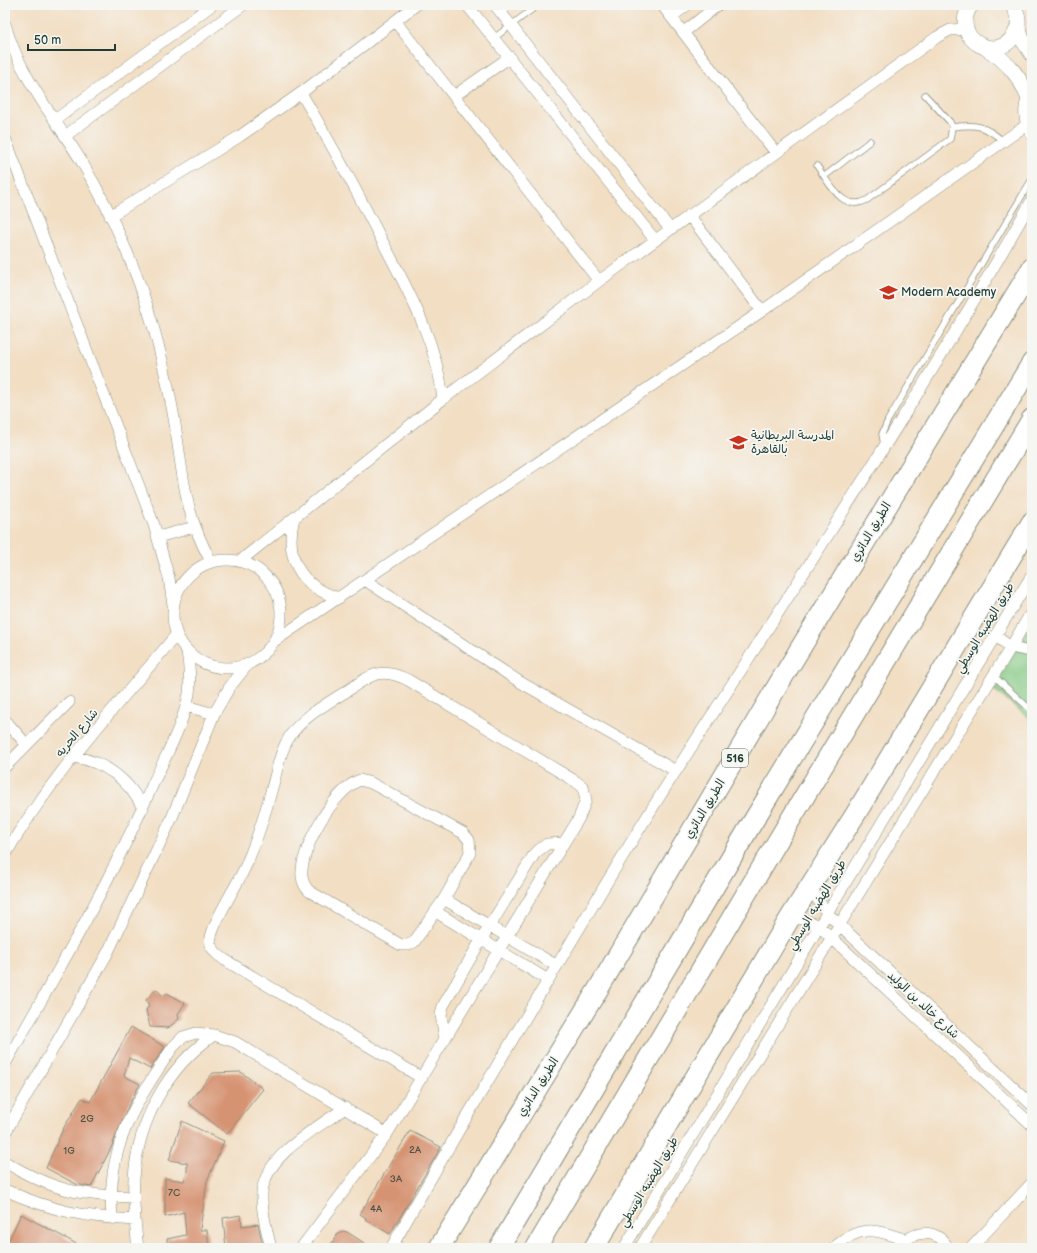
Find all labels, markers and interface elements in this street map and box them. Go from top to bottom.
scale bar [28,26,115,52]
text: 50 m [34,33,61,48]
school or university icon: Modern Academy [878,282,898,302]
place label: Modern Academy [901,285,997,300]
place label: المدرسة البريطانية بالقاهرة [751,428,834,457]
school or university icon: المدرسة البريطانية بالقاهرة [728,432,748,452]
street label: الطريق الدائري [847,499,896,565]
street label: طريق الهضبه الوسطي [952,580,1021,678]
street label: شارع الحريه [52,706,102,761]
road number: 516 [722,749,748,767]
street label: الطريق الدائري [681,776,730,842]
street label: طريق الهضبه الوسطي [784,857,853,955]
street label: شارع خالد بن الوليد [883,968,962,1043]
street label: الطريق الدائري [514,1055,563,1120]
house number: 2G [80,1113,94,1125]
street label: طريق الهضبه الوسطي [616,1134,685,1232]
house number: 2A [409,1144,422,1156]
house number: 1G [63,1145,75,1157]
house number: 3A [390,1173,403,1185]
house number: 7C [168,1187,180,1199]
house number: 4A [370,1203,383,1215]

